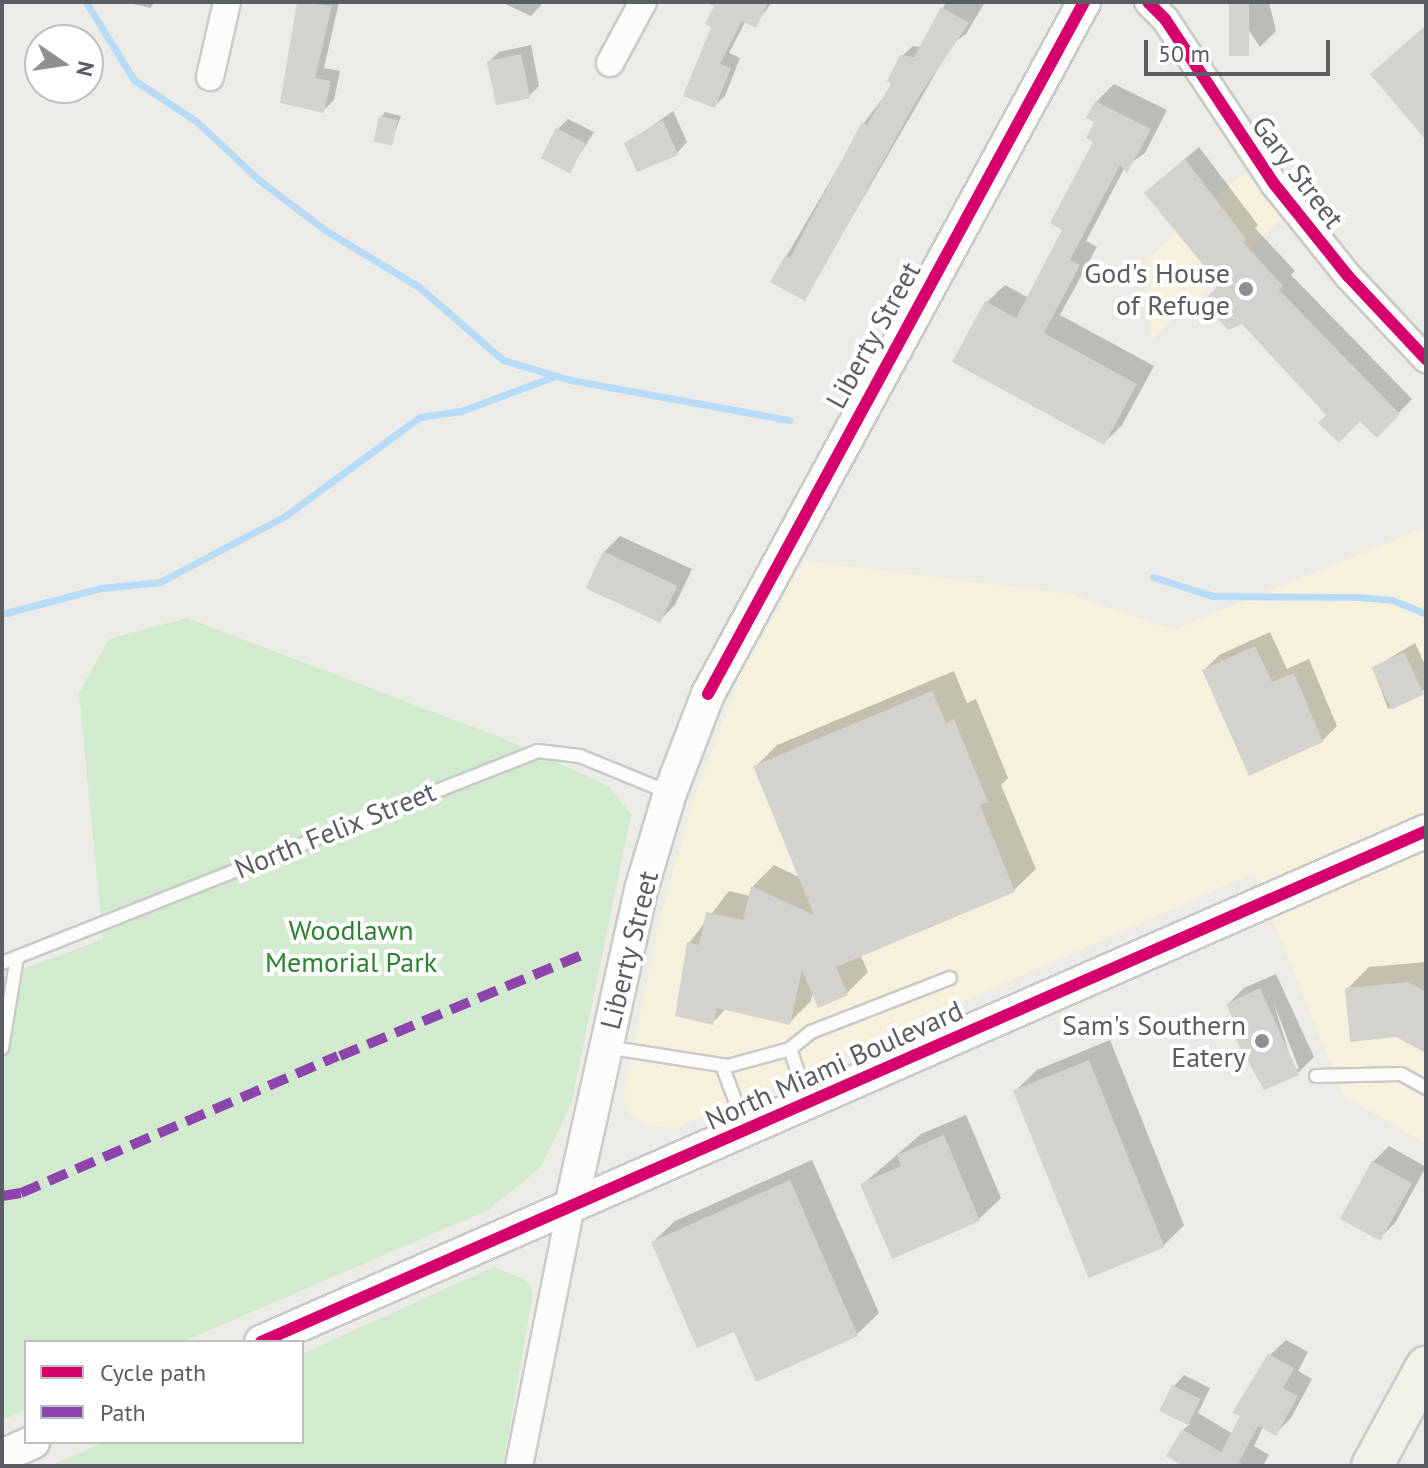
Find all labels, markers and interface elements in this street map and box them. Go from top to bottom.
north arrow [24,24,104,104]
scale bar [1148,24,1334,74]
text: 50 m [1158,38,1210,69]
text: N [70,59,101,79]
street label: Gary Street [1245,109,1351,235]
street label: Liberty Street [819,255,927,415]
place label: God's House of Refuge [1084,256,1230,322]
marker: God's House of Refuge [1237,280,1255,298]
street label: North Felix Street [229,774,441,886]
street label: Liberty Street [593,867,665,1033]
park label: Woodlawn Memorial Park [265,913,437,979]
street label: North Miami Boulevard [700,993,968,1137]
place label: Sam's Southern Eatery [1062,1008,1246,1074]
marker: Sam's Southern Eatery [1253,1032,1271,1050]
legend [24,1340,304,1444]
text: Cycle path [100,1357,206,1388]
text: Path [100,1397,146,1428]

